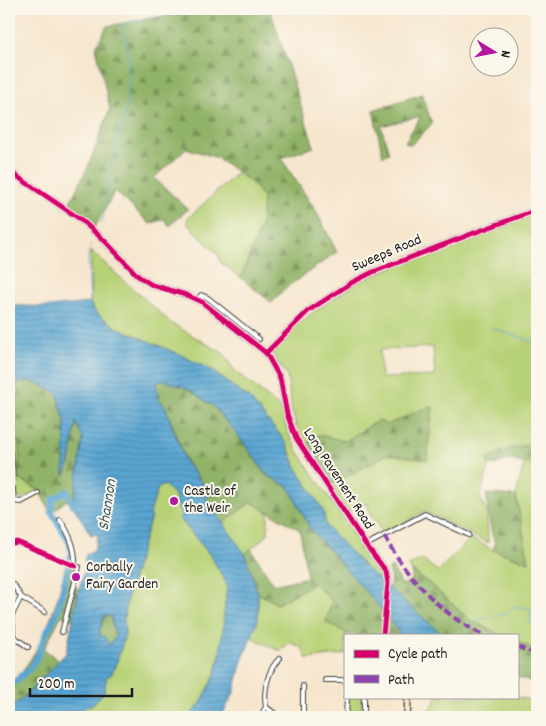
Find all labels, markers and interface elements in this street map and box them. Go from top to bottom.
north arrow [468,28,518,78]
text: N [494,49,515,59]
street label: Sweeps Road [349,229,425,279]
street label: Long Pavement Road [297,424,379,534]
water label: Shannon [93,477,123,532]
place label: Castle of the Weir [184,481,237,520]
marker: Castle of the Weir [168,495,180,507]
place label: Corbally Fairy Garden [86,557,158,596]
marker: Corbally Fairy Garden [70,571,82,583]
legend [344,634,518,698]
text: Cycle path [388,644,448,666]
scale bar [30,666,132,698]
text: Path [388,670,414,692]
text: 200 m [38,674,75,696]

